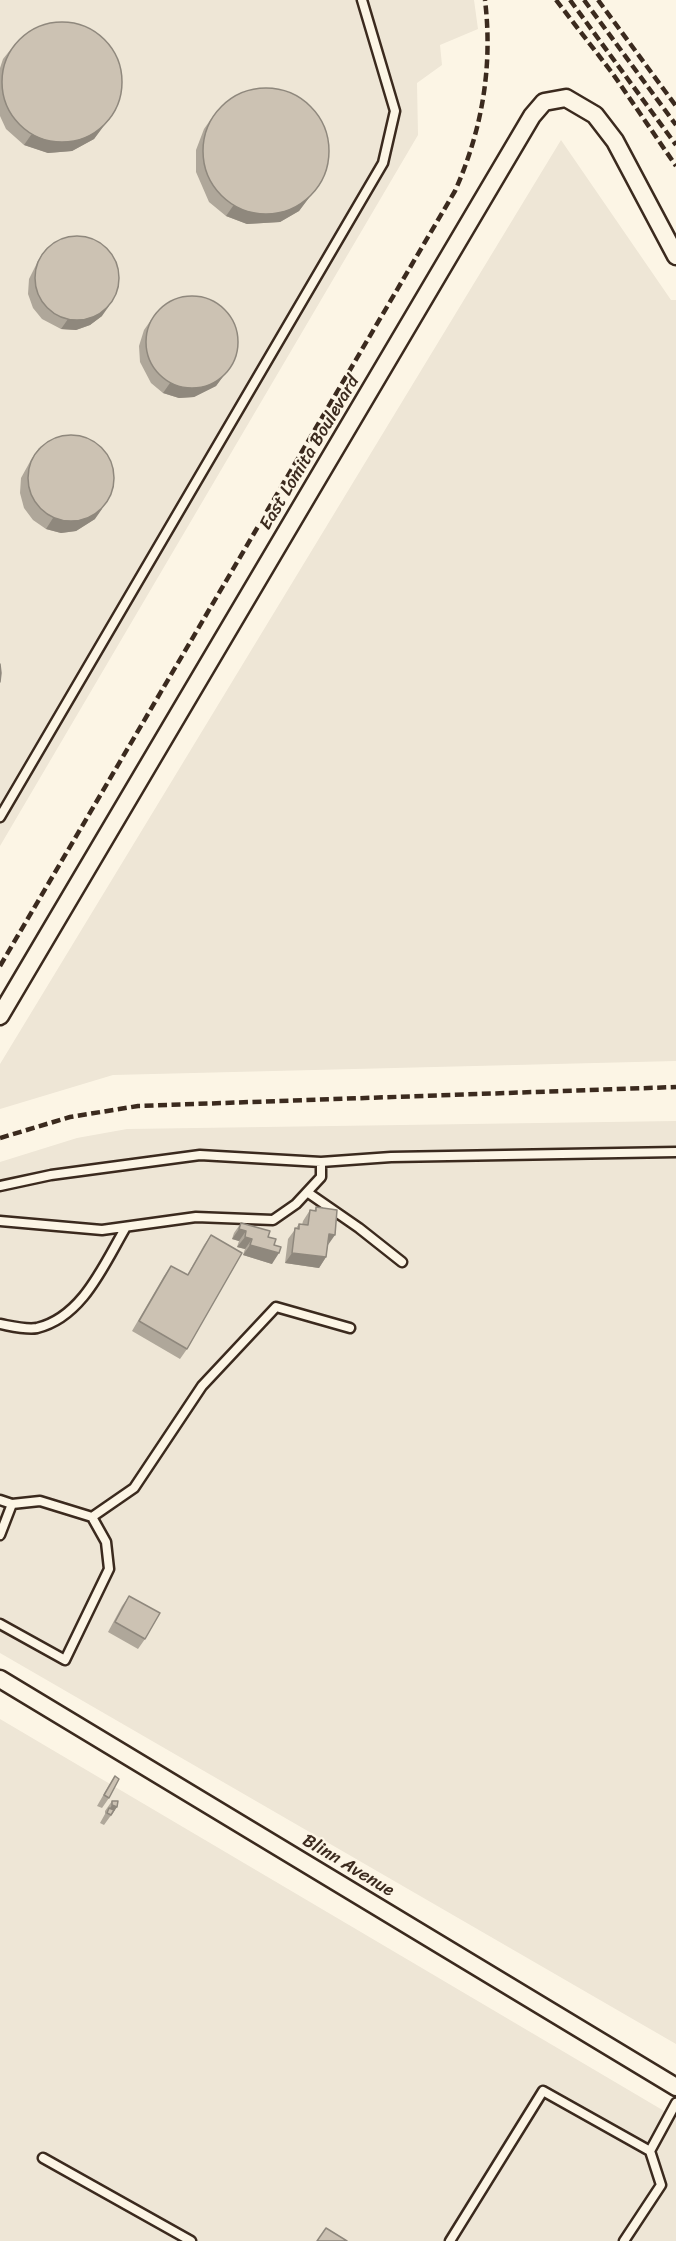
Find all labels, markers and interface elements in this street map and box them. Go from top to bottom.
street label: East Lomita Boulevard [255,372,365,534]
street label: Blinn Avenue [298,1830,398,1902]

